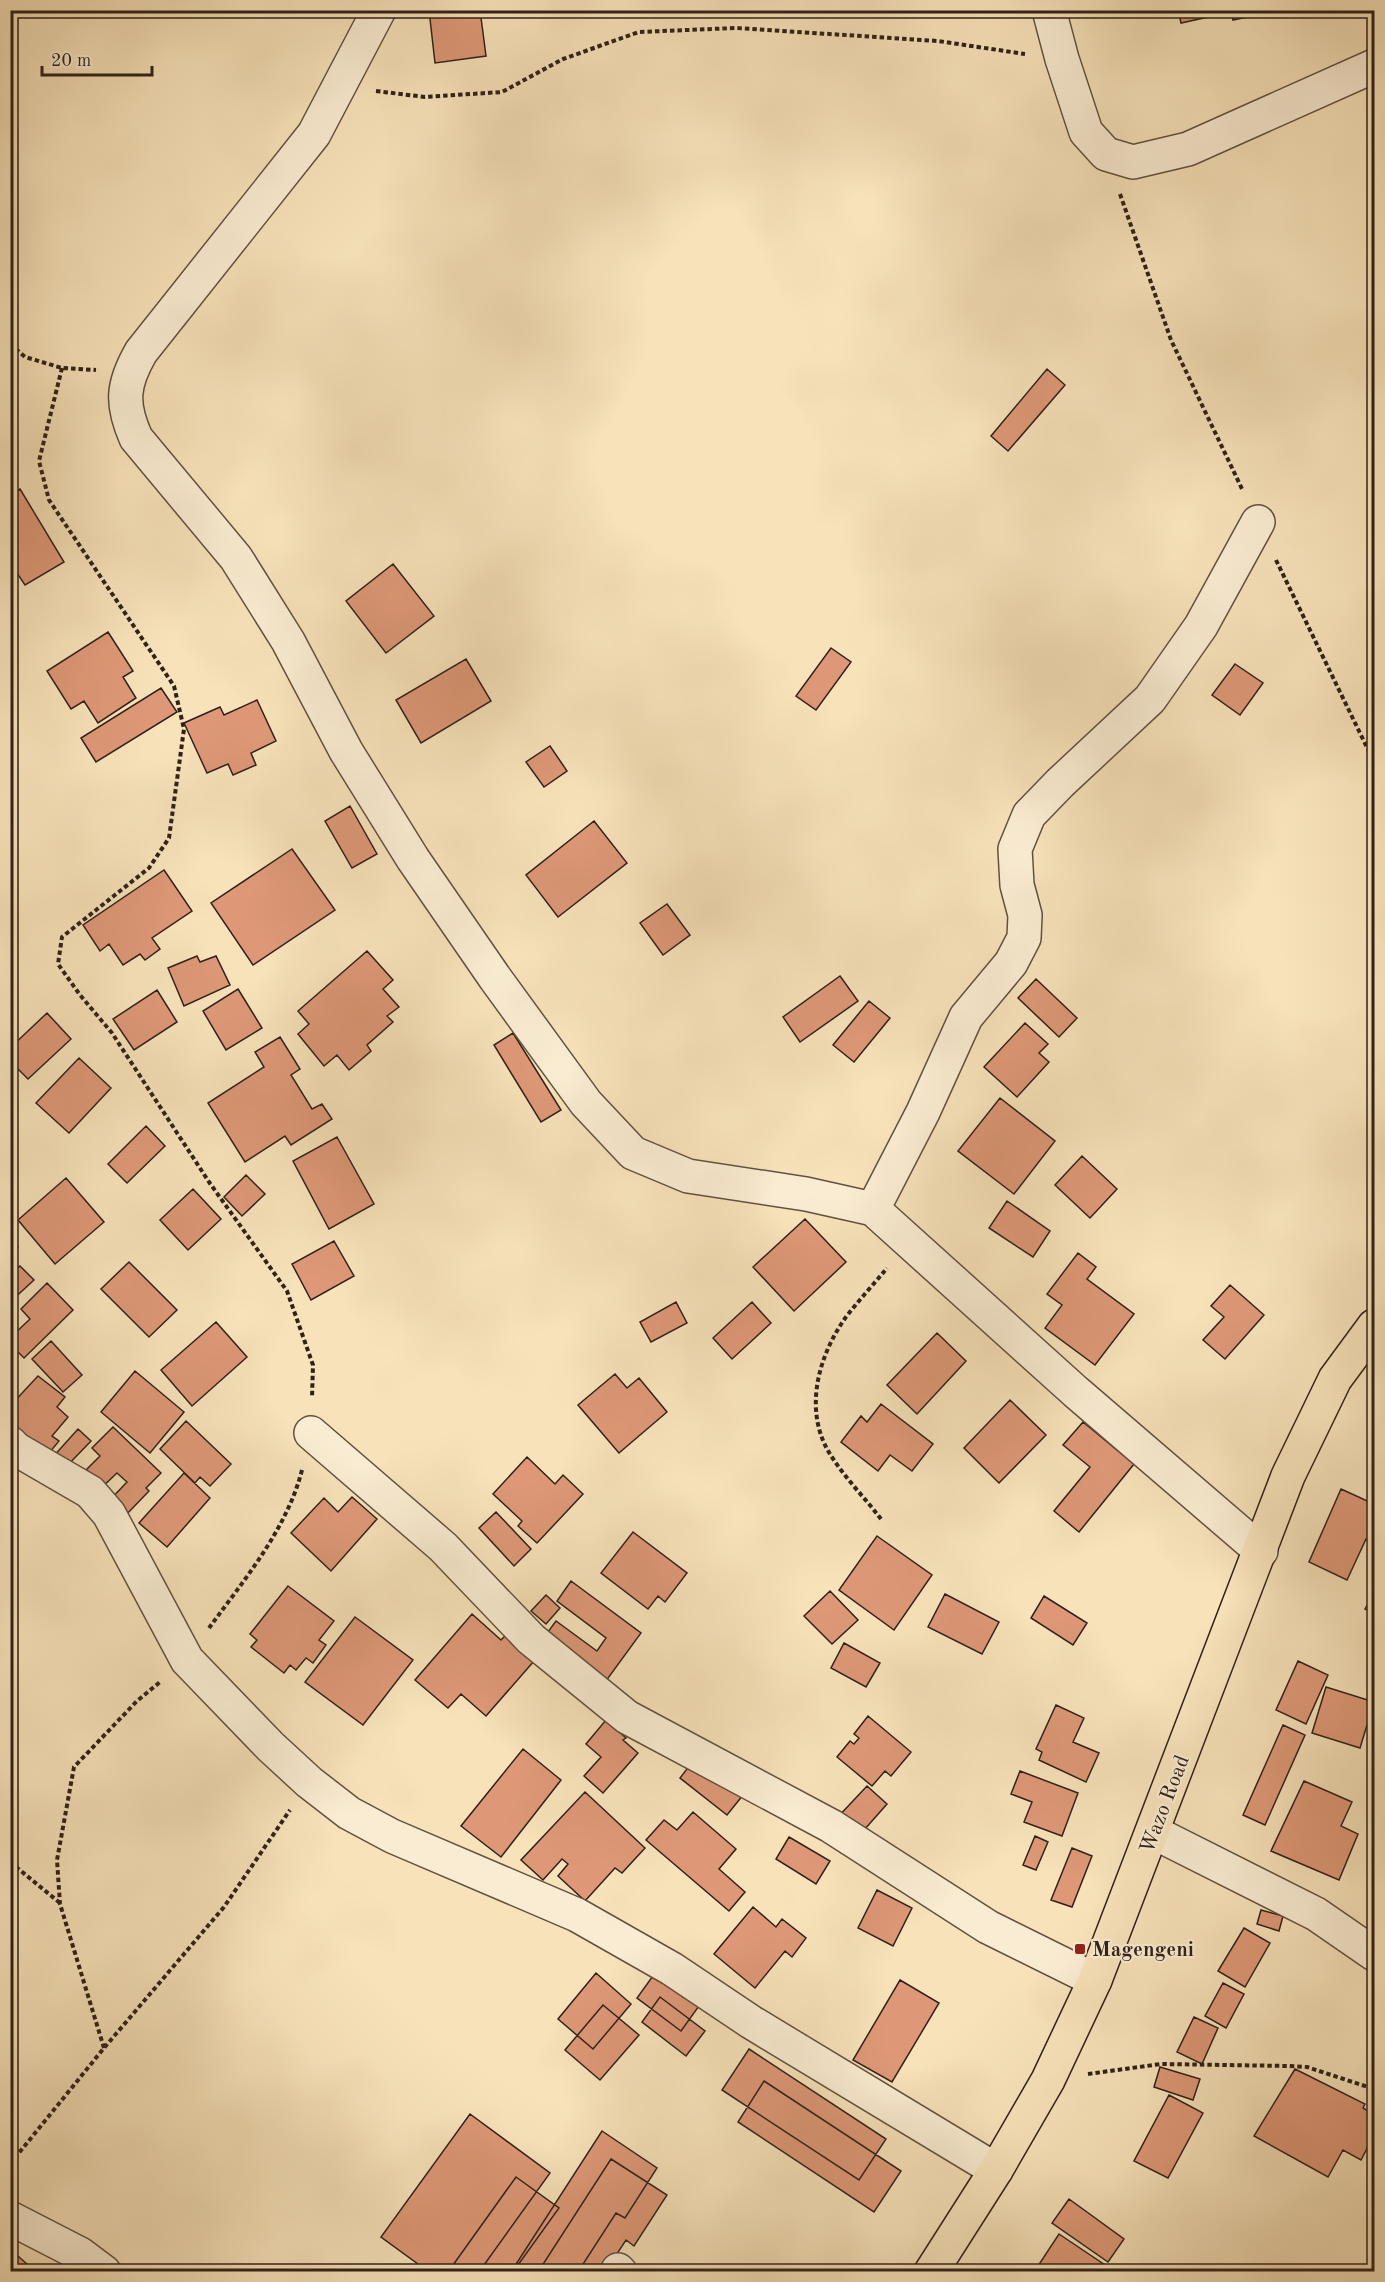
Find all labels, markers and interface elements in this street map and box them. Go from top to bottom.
scale bar [42,39,152,77]
text: 20 m [51,52,91,70]
street label: Wazo Road [1137,1752,1194,1857]
place label: Magengeni [1092,1940,1194,1961]
marker: Magengeni [1073,1942,1087,1956]

